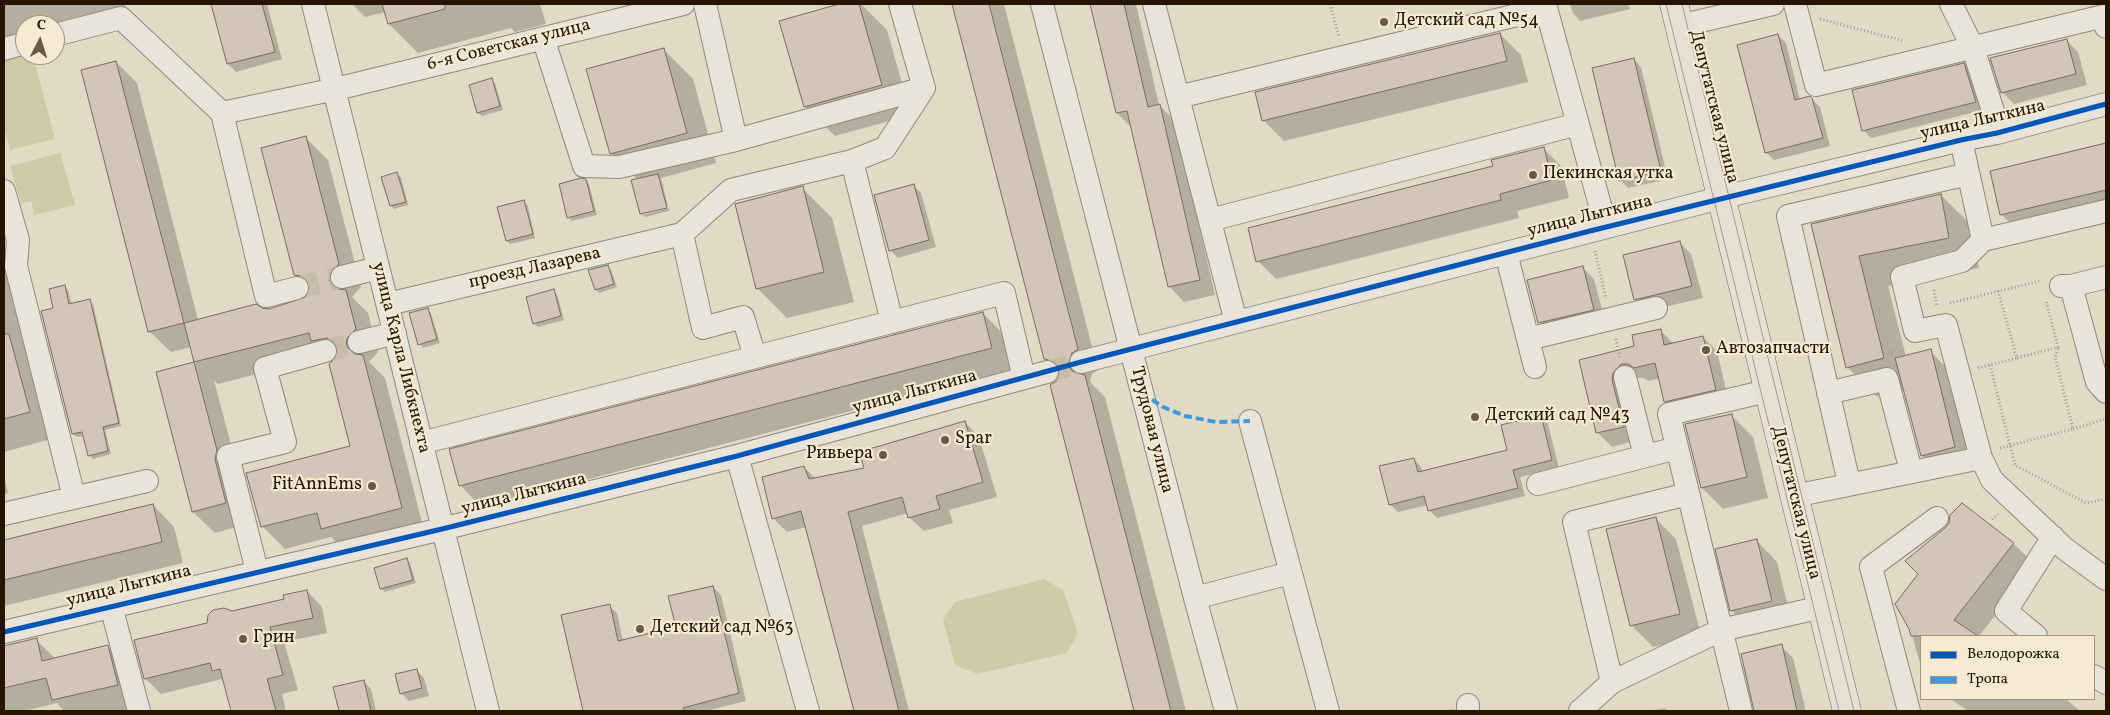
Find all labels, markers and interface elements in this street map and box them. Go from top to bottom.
place label: Детский сад №54 [1394,11,1539,33]
north arrow [15,15,65,65]
street label: 6-я Советская улица [425,15,593,77]
text: С [36,16,47,35]
marker: Детский сад №54 [1378,16,1390,28]
street label: Депутатская улица [1683,28,1743,186]
street label: улица Лыткина [1918,96,2048,146]
place label: Пекинская утка [1543,164,1673,186]
marker: Пекинская утка [1527,169,1539,181]
street label: улица Лыткина [1525,191,1655,243]
street label: проезд Лазарева [467,243,603,295]
street label: улица Карла Либкнехта [366,260,434,456]
place label: Автозапчасти [1716,339,1830,361]
marker: Автозапчасти [1700,344,1712,356]
street label: Трудовая улица [1125,364,1177,496]
street label: улица Лыткина [850,366,980,420]
place label: Детский сад №43 [1485,406,1630,428]
marker: Детский сад №43 [1469,411,1481,423]
street label: Депутатская улица [1765,424,1825,582]
place label: Spar [955,429,992,451]
marker: Spar [939,434,951,446]
place label: Ривьера [806,444,873,466]
marker: Ривьера [877,449,889,461]
street label: улица Лыткина [459,469,589,521]
place label: FitAnnEms [272,475,362,497]
marker: FitAnnEms [366,480,378,492]
street label: улица Лыткина [64,561,194,613]
place label: Детский сад №63 [650,618,794,640]
marker: Детский сад №63 [634,623,646,635]
place label: Грин [253,628,295,650]
marker: Грин [237,633,249,645]
legend [1920,635,2095,700]
text: Велодорожка [1967,644,2060,665]
text: Тропа [1967,669,2008,690]

